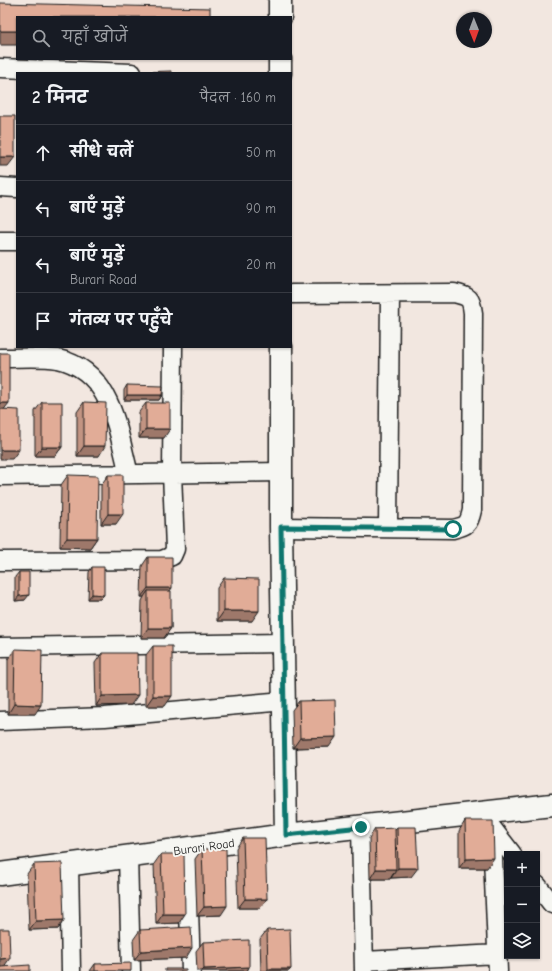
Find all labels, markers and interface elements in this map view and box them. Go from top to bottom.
north arrow [456,12,492,48]
search box [16,16,292,60]
icon: search [30,27,52,49]
text: यहाँ खोजें [62,28,128,46]
text: 2 मिनट [32,88,88,107]
text: पैदल · 160 m [200,90,276,105]
icon: ahead [32,142,54,164]
text: सीधे चलें [70,143,133,161]
text: 50 m [246,145,276,160]
icon: left [32,198,54,220]
text: बाएँ मुड़ें [70,199,124,217]
text: 90 m [246,201,276,216]
text: बाएँ मुड़ें [70,247,124,265]
icon: left [32,254,54,276]
text: 20 m [246,257,276,272]
text: Burari Road [70,272,137,287]
icon: arrive [32,310,54,332]
text: गंतव्य पर पहुँचे [70,311,172,329]
route start [444,520,462,538]
route end [352,818,370,836]
street label: Burari Road [172,836,236,858]
map controls [504,851,540,959]
button: + [504,851,540,887]
button: − [504,887,540,923]
button: layers [504,923,540,959]

